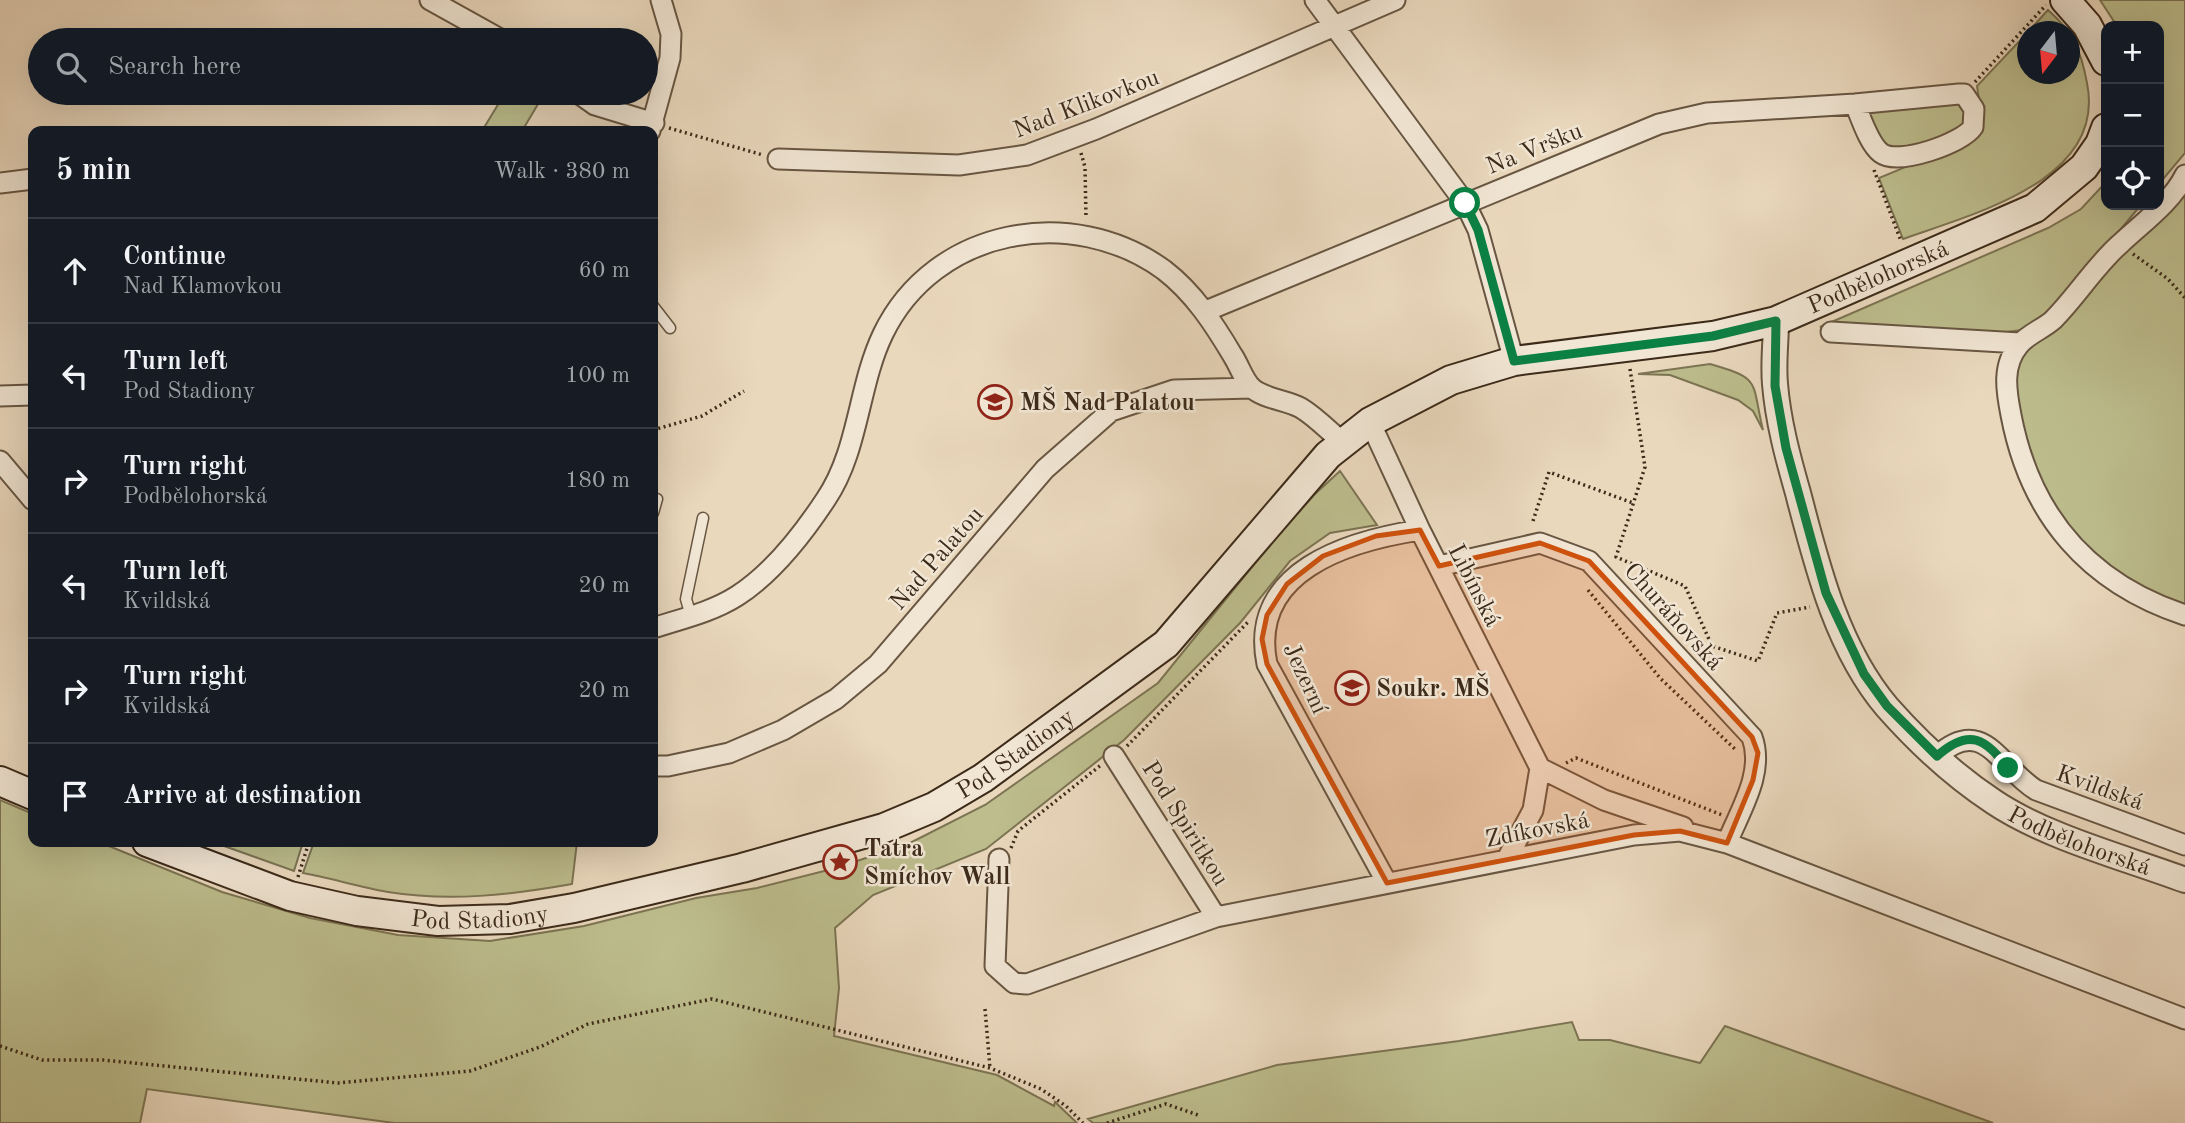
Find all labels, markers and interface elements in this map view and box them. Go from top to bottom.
north arrow [2017,21,2080,84]
map controls [2101,21,2164,210]
button: + [2101,21,2164,84]
search box [28,28,658,105]
icon: search [52,48,90,86]
text: Search here [108,54,241,80]
street label: Nad Klikovkou [1011,66,1163,144]
button: − [2101,84,2164,147]
street label: Na Vršku [1483,120,1586,180]
button: locate [2101,147,2164,210]
text: 5 min [56,156,131,186]
text: Walk · 380 m [494,160,630,183]
route start [1449,187,1480,218]
street label: Podbělohorská [1805,237,1953,320]
text: Continue [123,244,226,270]
icon: ahead [56,252,94,290]
text: 60 m [579,259,630,282]
text: Nad Klamovkou [123,275,282,298]
text: Turn left [123,349,228,375]
icon: left [56,357,94,395]
text: 100 m [565,364,630,387]
text: Pod Stadiony [123,380,255,403]
school or university icon: MŠ Nad Palatou [976,383,1014,421]
place label: MŠ Nad Palatou [1020,386,1195,416]
text: Turn right [123,454,246,480]
icon: right [56,462,94,500]
text: 180 m [565,469,630,492]
text: Podbělohorská [123,485,268,508]
street label: Nad Palatou [886,503,989,616]
street label: Libínská [1442,541,1504,631]
text: Turn left [123,559,228,585]
street label: Churáňovská [1618,559,1727,676]
icon: left [56,567,94,605]
text: 20 m [579,574,630,597]
text: Kvildská [123,590,210,613]
street label: Jezerní [1277,640,1331,718]
text: Turn right [123,664,246,690]
school or university icon: Soukr. MŠ [1333,669,1371,707]
icon: right [56,672,94,710]
place label: Soukr. MŠ [1376,672,1490,702]
text: 20 m [579,679,630,702]
text: Kvildská [123,695,210,718]
street label: Pod Stadiony [953,705,1080,805]
route end [1992,752,2023,783]
street label: Pod Spiritkou [1137,758,1232,891]
street label: Kvildská [2052,762,2146,816]
icon: arrive [56,777,94,815]
text: Arrive at destination [123,783,362,809]
street label: Podbělohorská [2003,803,2153,881]
street label: Zdíkovská [1483,809,1592,853]
place label: Tatra Smíchov Wall [864,838,1010,890]
place icon: Tatra Smíchov Wall [821,843,859,881]
street label: Pod Stadiony [409,903,551,935]

